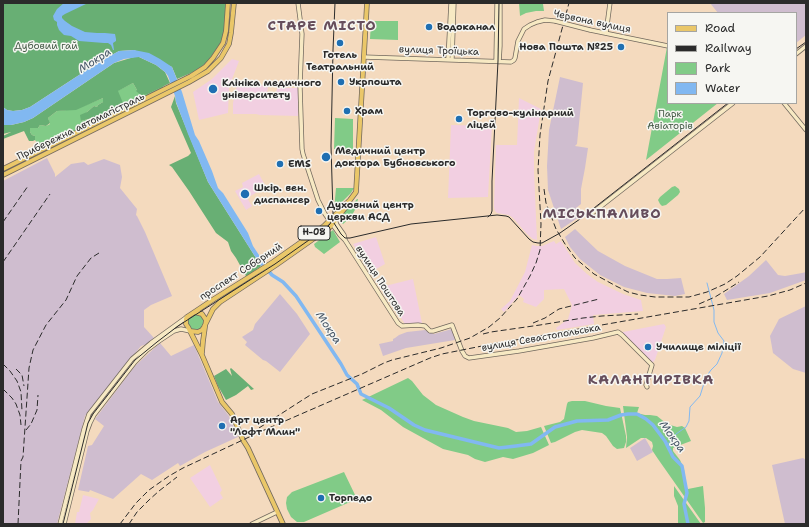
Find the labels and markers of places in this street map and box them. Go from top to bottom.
place label: Водоканал [437,21,495,33]
marker: Водоканал [424,22,434,32]
marker: Готель Театральний [335,38,345,48]
place label: Нова Пошта №25 [519,41,613,53]
marker: Нова Пошта №25 [616,42,626,52]
place label: Готель Театральний [306,49,374,72]
place label: Укрпошта [349,76,402,88]
place label: Клініка медичного університету [222,77,321,100]
marker: Укрпошта [336,77,346,87]
marker: Клініка медичного університету [207,83,219,95]
place label: Храм [355,105,383,117]
marker: Храм [342,106,352,116]
place label: Торгово-кулінарний ліцей [467,107,574,130]
marker: Торгово-кулінарний ліцей [454,114,464,124]
place label: Медичний центр доктора Бубновського [335,145,455,168]
marker: Медичний центр доктора Бубновського [320,151,332,163]
place label: EMS [288,158,311,170]
marker: EMS [275,159,285,169]
place label: Шкір. вен. диспансер [254,182,310,206]
marker: Шкір. вен. диспансер [239,188,251,200]
place label: Духовний центр церкви АСД [327,199,414,222]
marker: Духовний центр церкви АСД [314,206,324,216]
place label: Училище міліції [656,341,741,353]
marker: Училище міліції [643,342,653,352]
place label: Арт центр "Лофт Млин" [230,414,300,438]
marker: Арт центр "Лофт Млин" [217,421,227,431]
place label: Торпедо [329,492,372,504]
marker: Торпедо [316,493,326,503]

